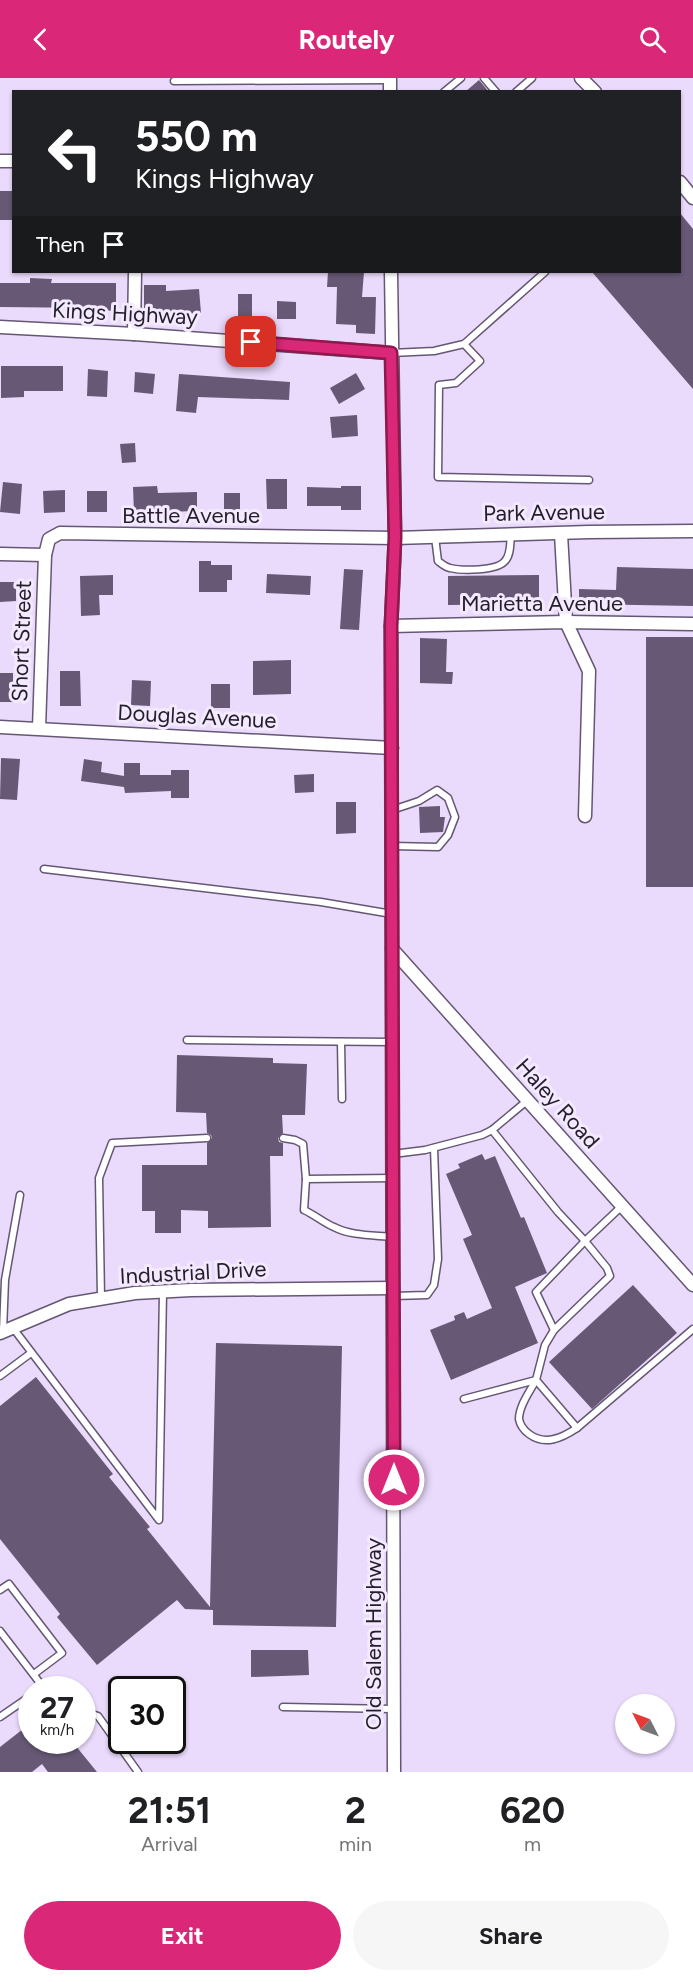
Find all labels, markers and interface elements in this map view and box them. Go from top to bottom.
icon: back [24,23,57,56]
text: Routely [298,23,395,56]
icon: search [636,23,669,56]
text: 550 m [135,111,258,162]
icon: left [36,114,114,192]
text: Kings Highway [135,162,314,195]
icon: arrive [97,228,130,261]
text: Then [36,231,85,258]
street label: Kings Highway [52,296,199,331]
pin [225,316,276,367]
icon: arrive [234,325,267,358]
street label: Park Avenue [483,498,605,527]
street label: Battle Avenue [122,502,260,529]
street label: Short Street [6,580,37,702]
street label: Marietta Avenue [461,590,623,617]
street label: Douglas Avenue [117,699,277,734]
street label: Haley Road [510,1053,605,1154]
street label: Industrial Drive [119,1255,267,1290]
position arrow [362,1448,426,1512]
street label: Old Salem Highway [360,1537,387,1730]
speed limit sign: 30 [108,1676,186,1754]
text: 27 [40,1689,74,1726]
north arrow [615,1694,675,1754]
map controls [615,1694,675,1754]
text: km/h [40,1721,74,1739]
text: 21:51 [128,1789,211,1832]
text: 2 [345,1789,366,1832]
text: 620 [500,1789,565,1832]
text: Arrival [141,1832,198,1856]
text: min [339,1832,372,1856]
text: m [524,1832,541,1856]
button: Exit [24,1901,341,1970]
button: Share [353,1901,669,1970]

